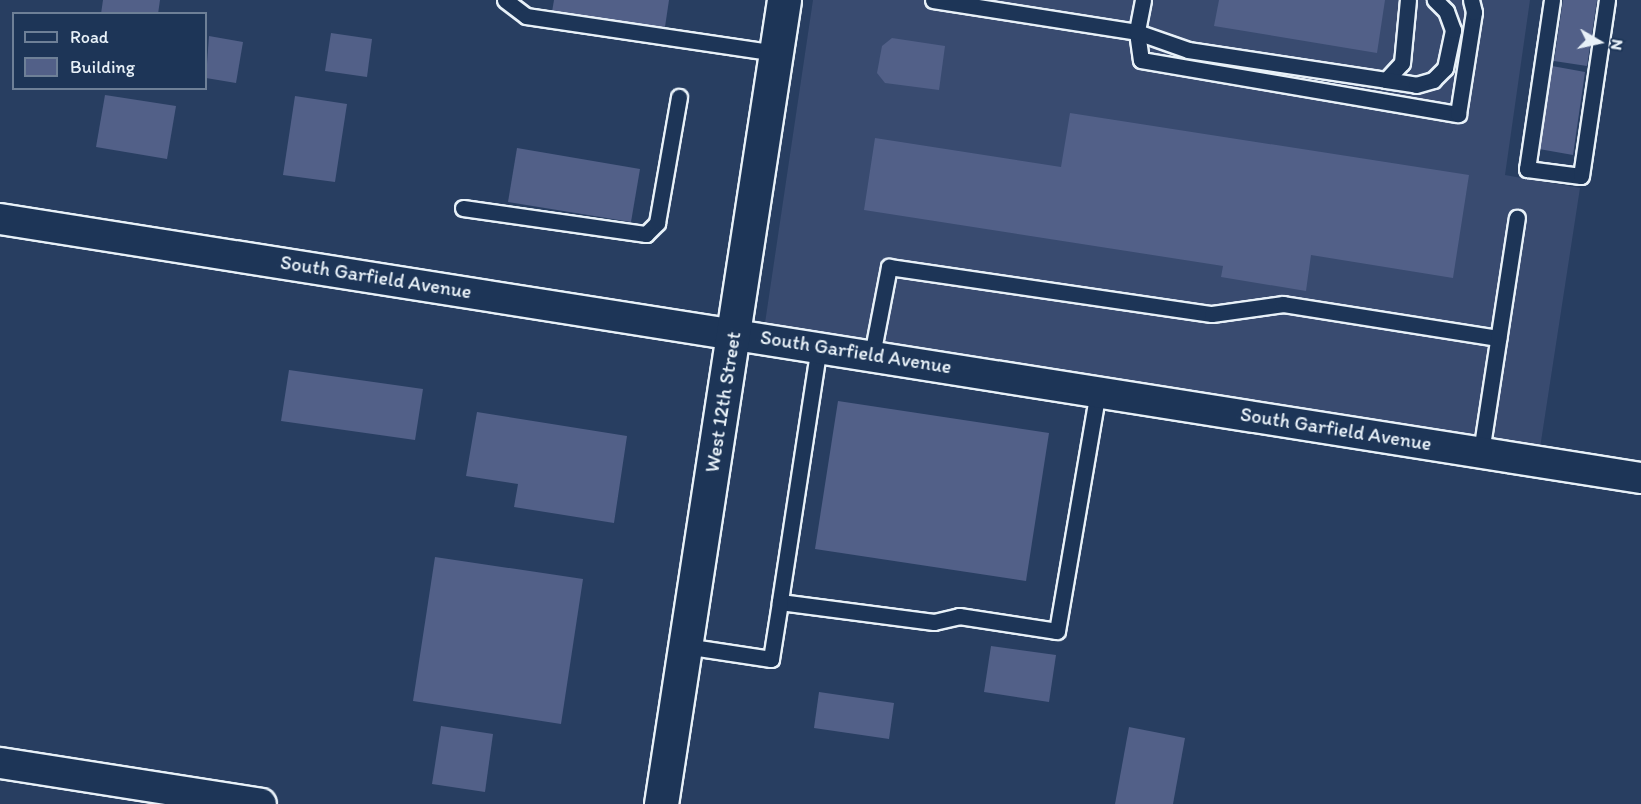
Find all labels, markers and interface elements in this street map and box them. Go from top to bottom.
legend [12,12,207,90]
north arrow [1569,12,1629,72]
text: Road [70,26,109,48]
text: N [1607,38,1628,52]
text: Building [70,56,135,78]
street label: South Garfield Avenue [279,250,473,304]
street label: South Garfield Avenue [759,325,953,379]
street label: West 12th Street [700,330,746,474]
street label: South Garfield Avenue [1239,402,1433,456]

